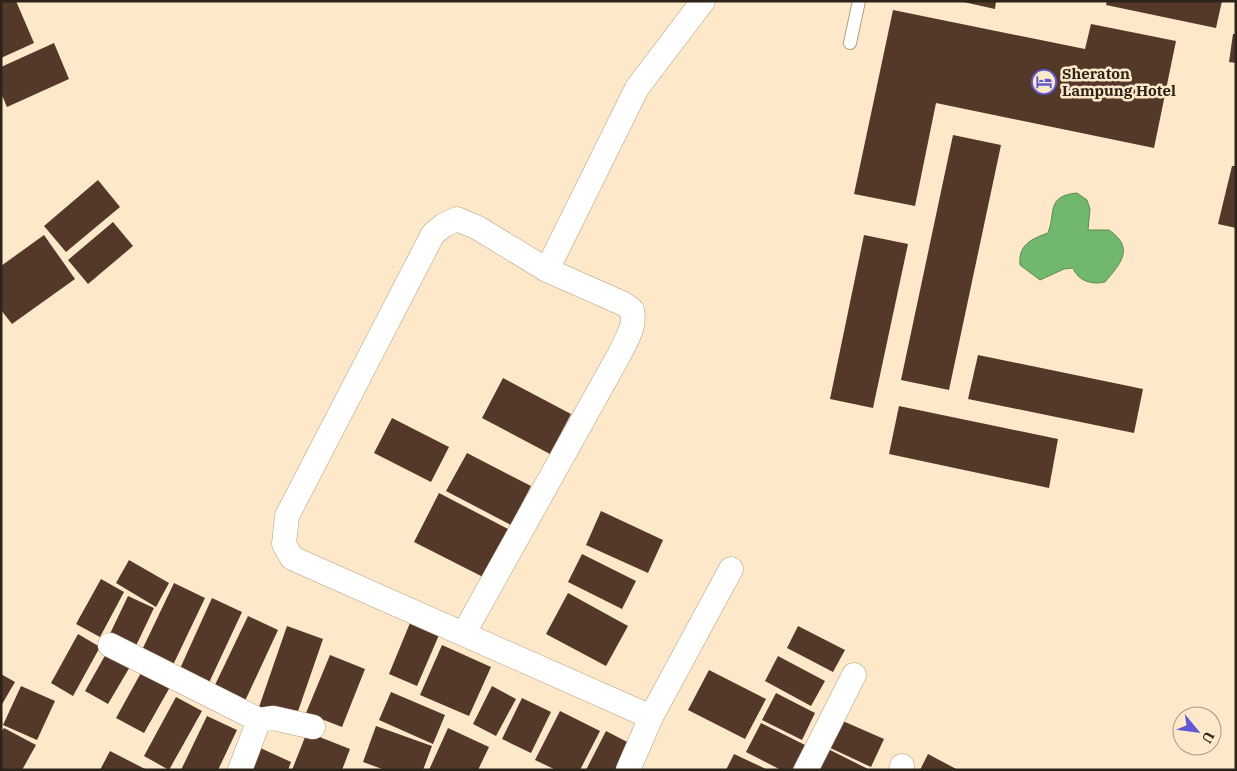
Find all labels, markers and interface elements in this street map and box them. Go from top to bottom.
place label: Sheraton Lampung Hotel [1062,64,1176,100]
hotel icon: Sheraton Lampung Hotel [1031,69,1057,95]
north arrow [1172,706,1222,756]
text: U [1198,728,1219,747]

